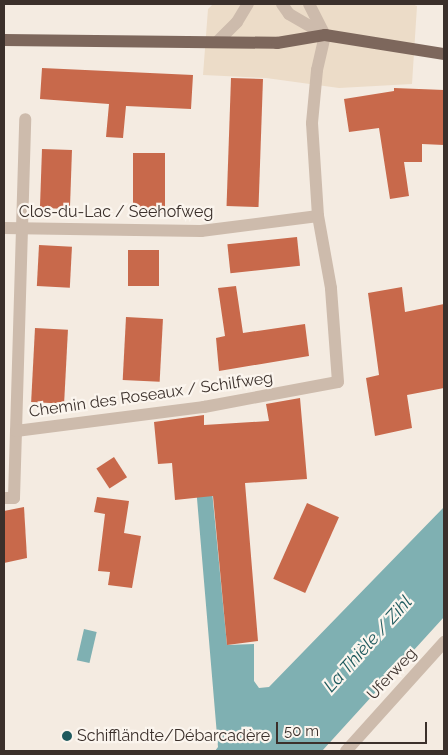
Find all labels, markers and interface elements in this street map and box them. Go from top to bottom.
street label: Clos-du-Lac / Seehofweg [19,202,213,222]
street label: Chemin des Roseaux / Schilfweg [28,368,274,422]
water label: La Thièle / Zihl [319,591,417,697]
street label: Uferweg [363,644,421,704]
scale bar [278,712,429,744]
text: 50 m [284,722,319,740]
place label: Schiffländte/Débarcadère [77,726,270,746]
marker: Schiffländte/Débarcadère [61,730,73,742]

